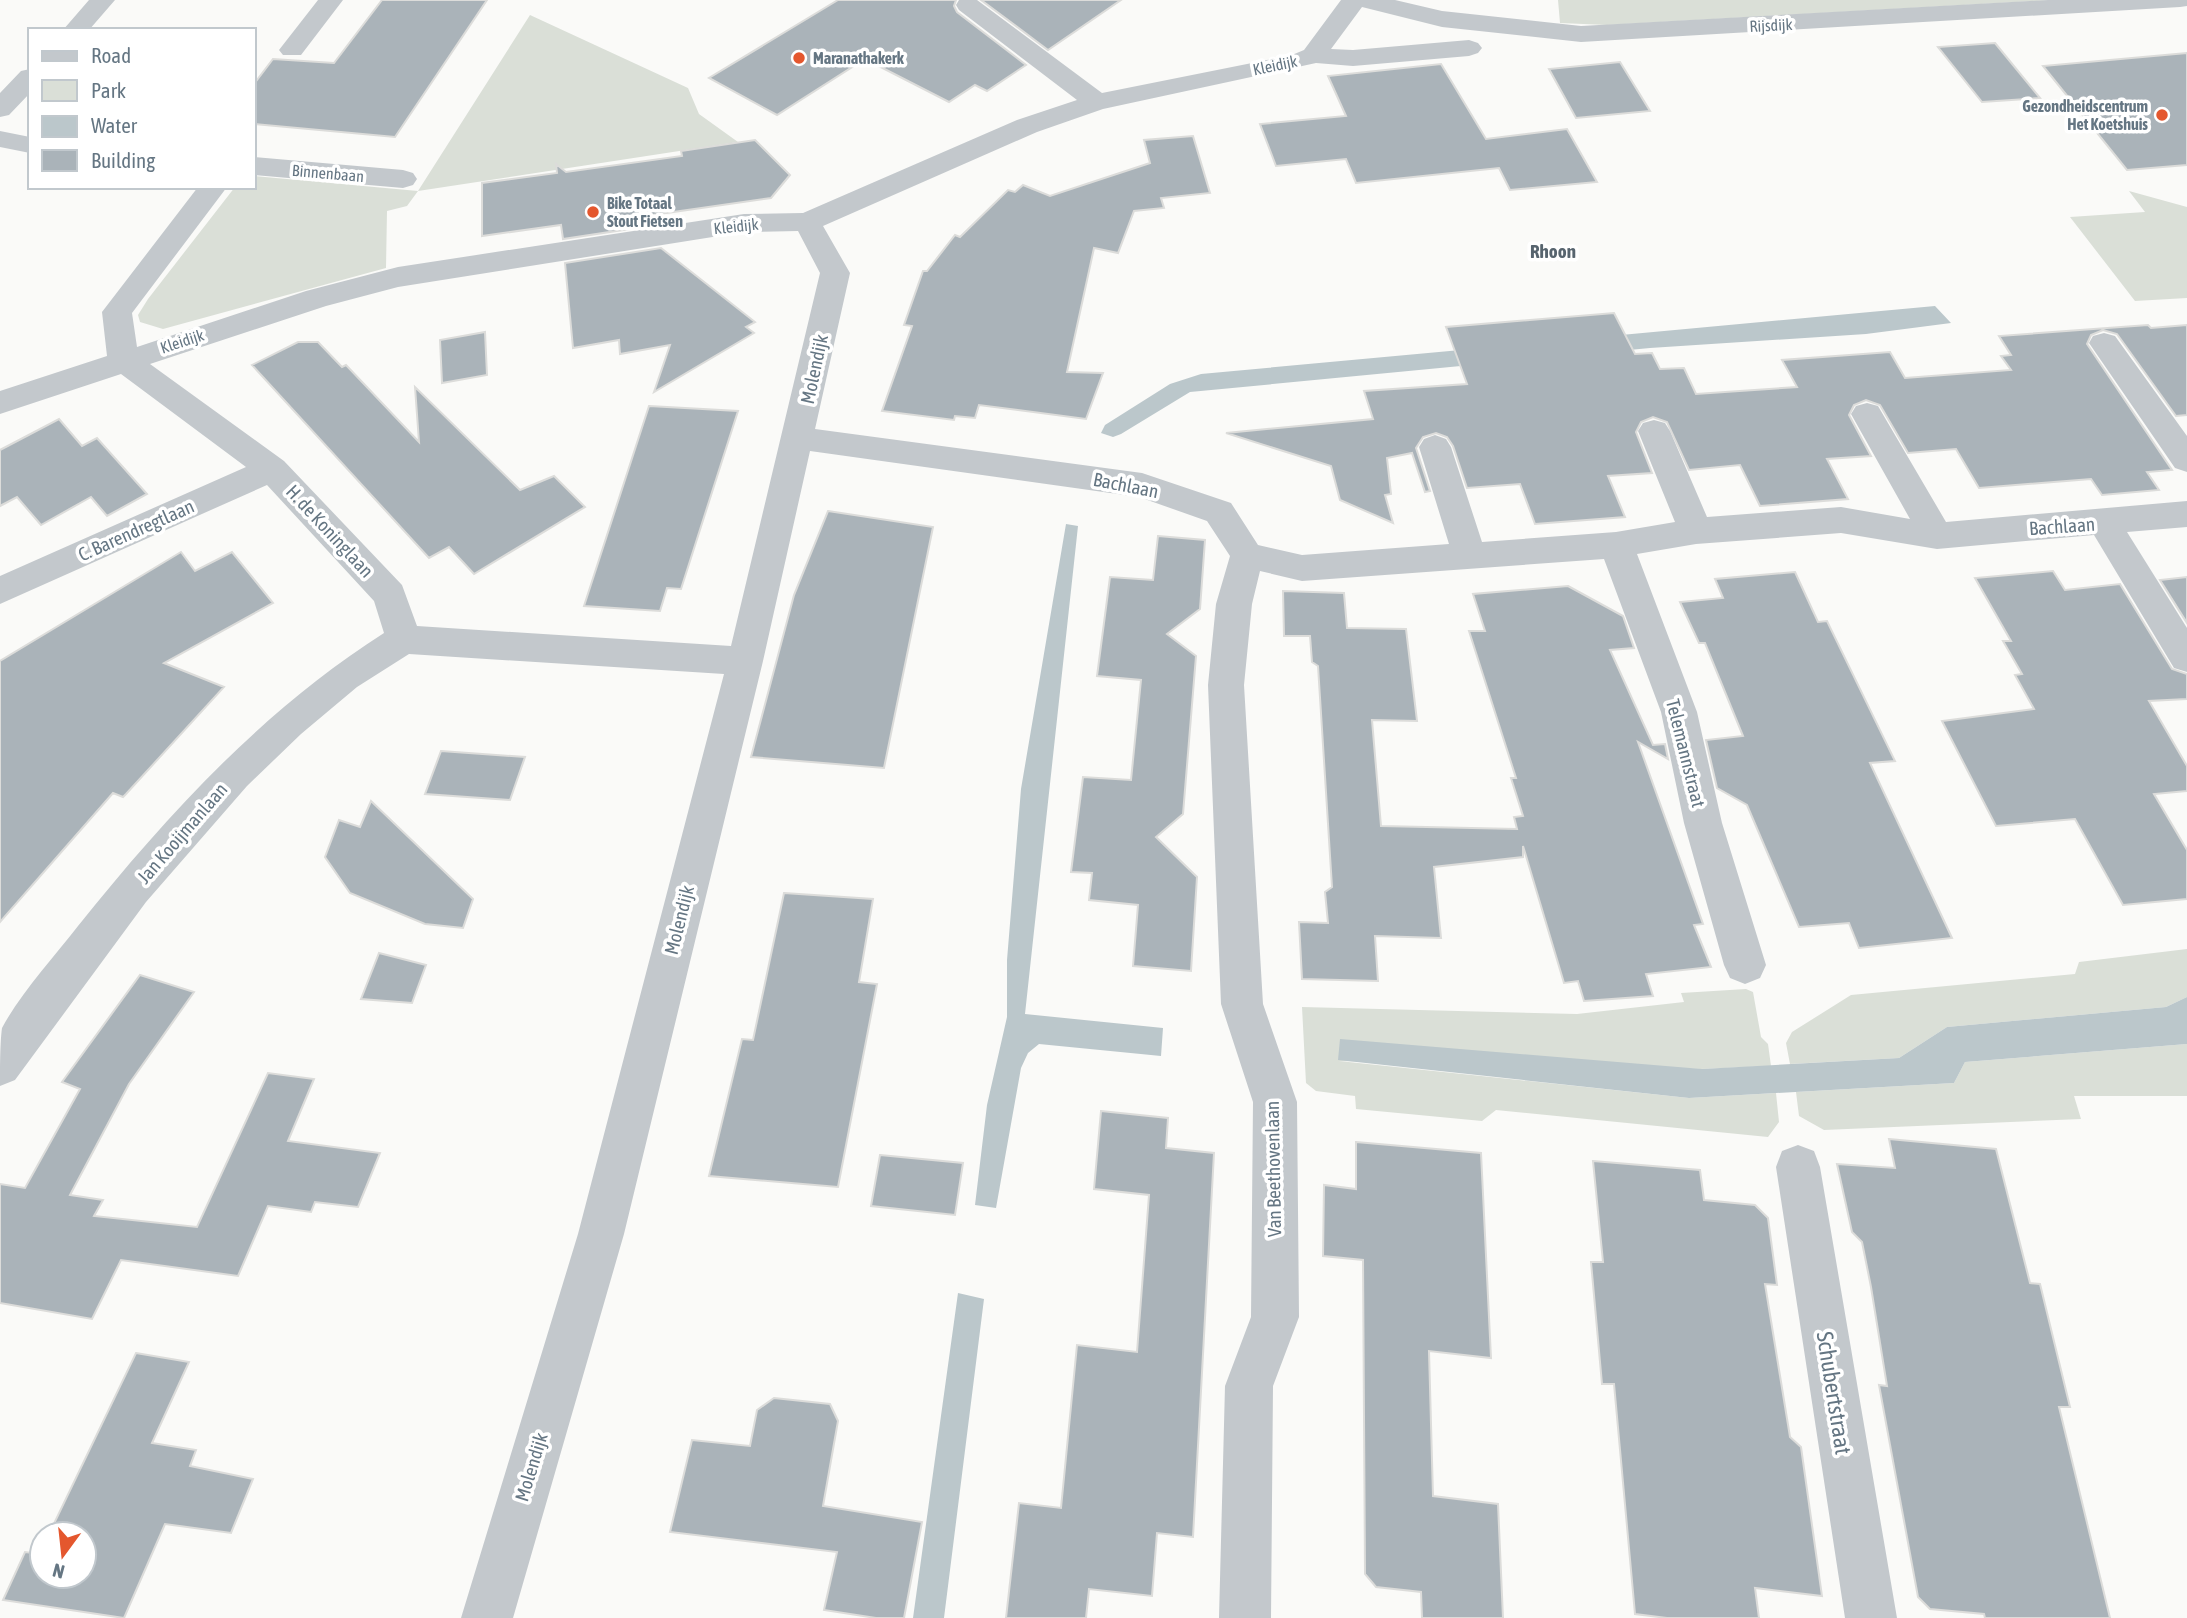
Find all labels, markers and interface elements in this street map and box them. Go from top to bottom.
street label: Rijsdijk [1749,15,1793,36]
legend [28,28,256,189]
text: Road [91,43,131,67]
place label: Maranathakerk [813,49,905,67]
marker: Maranathakerk [791,50,807,66]
street label: Kleidijk [1251,52,1299,79]
text: Park [91,78,126,102]
place label: Gezondheidscentrum Het Koetshuis [2022,97,2148,133]
marker: Gezondheidscentrum Het Koetshuis [2154,107,2170,123]
text: Water [91,113,138,137]
text: Building [91,148,155,172]
street label: Binnenbaan [291,161,365,185]
place label: Bike Totaal Stout Fietsen [607,194,683,230]
marker: Bike Totaal Stout Fietsen [585,204,601,220]
street label: Kleidijk [713,215,759,238]
district label: Rhoon [1530,240,1576,262]
street label: Kleidijk [158,326,206,357]
street label: Molendijk [796,332,832,406]
street label: Bachlaan [1091,468,1161,502]
street label: H. de Koninglaan [282,480,378,582]
street label: C. Barendregtlaan [75,495,197,565]
street label: Bachlaan [2028,513,2096,539]
street label: Telemannstraat [1662,697,1710,809]
street label: Jan Kooijmanlaan [132,778,232,888]
street label: Molendijk [660,883,698,957]
street label: Van Beethovenlaan [1261,1101,1285,1237]
street label: Schubertstraat [1811,1330,1857,1456]
street label: Molendijk [510,1429,552,1504]
north arrow [28,1520,98,1590]
text: N [50,1559,67,1583]

